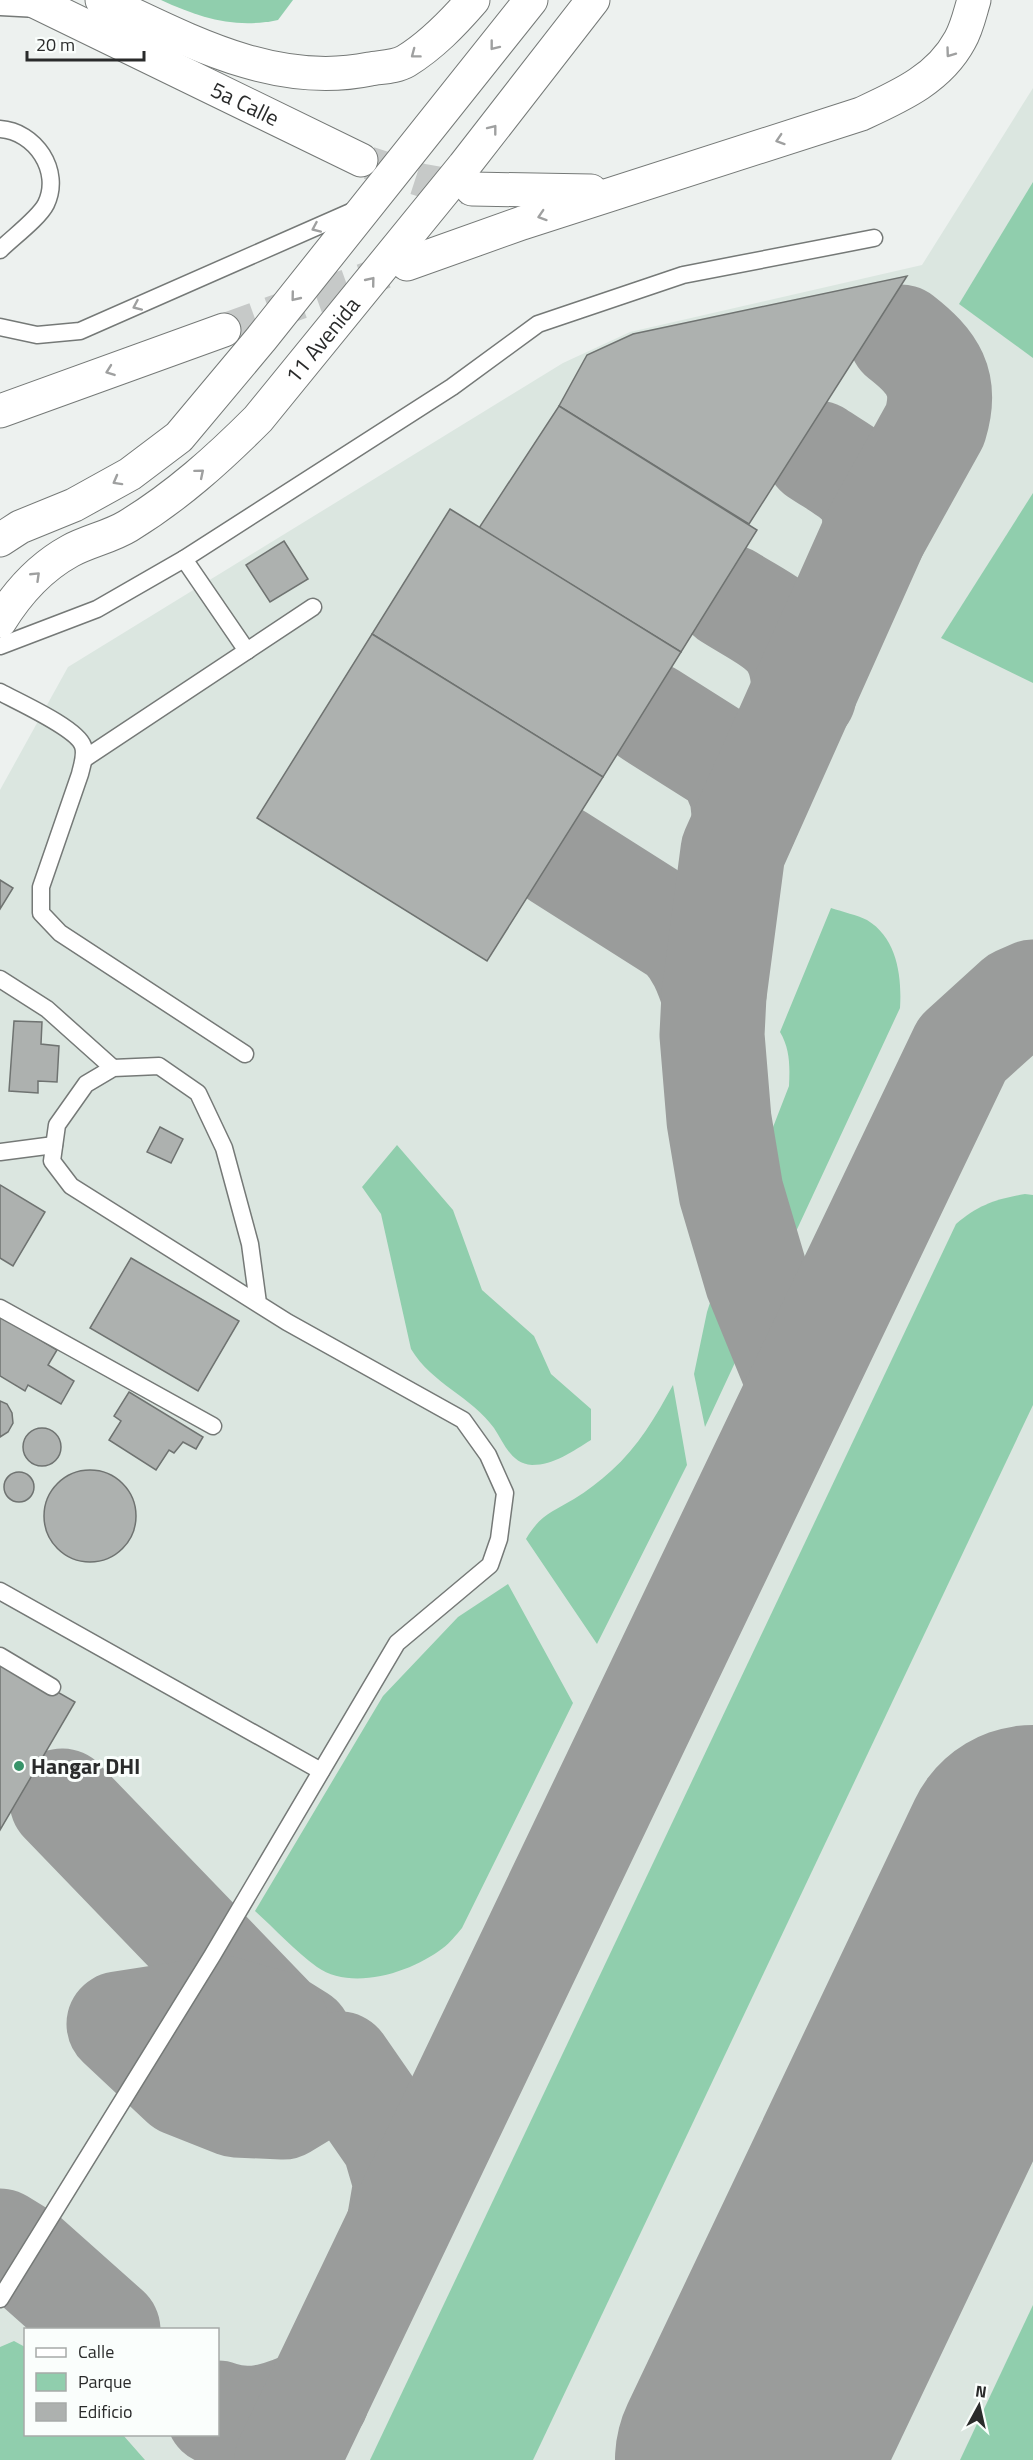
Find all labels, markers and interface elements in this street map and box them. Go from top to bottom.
scale bar [27,24,144,62]
text: 20 m [36,31,75,58]
one-way arrow [491,39,502,50]
one-way arrow [947,46,958,57]
one-way arrow [411,47,422,58]
street label: 5a Calle [205,73,285,135]
one-way arrow [485,124,496,135]
one-way arrow [775,133,786,145]
one-way arrow [537,209,548,222]
one-way arrow [311,220,322,232]
one-way arrow [364,277,375,288]
street label: 11 Avenida [277,289,368,391]
one-way arrow [291,291,302,302]
one-way arrow [132,299,143,311]
one-way arrow [105,364,116,377]
one-way arrow [193,470,204,481]
one-way arrow [112,474,123,485]
one-way arrow [28,572,39,583]
place label: Hangar DHl [31,1749,140,1783]
marker: Hangar DHl [12,1759,26,1773]
legend [24,2328,219,2436]
text: Calle [78,2338,114,2365]
text: Parque [78,2368,132,2395]
north arrow [949,2376,1009,2436]
text: N [974,2378,988,2404]
text: Edificio [78,2398,132,2425]

